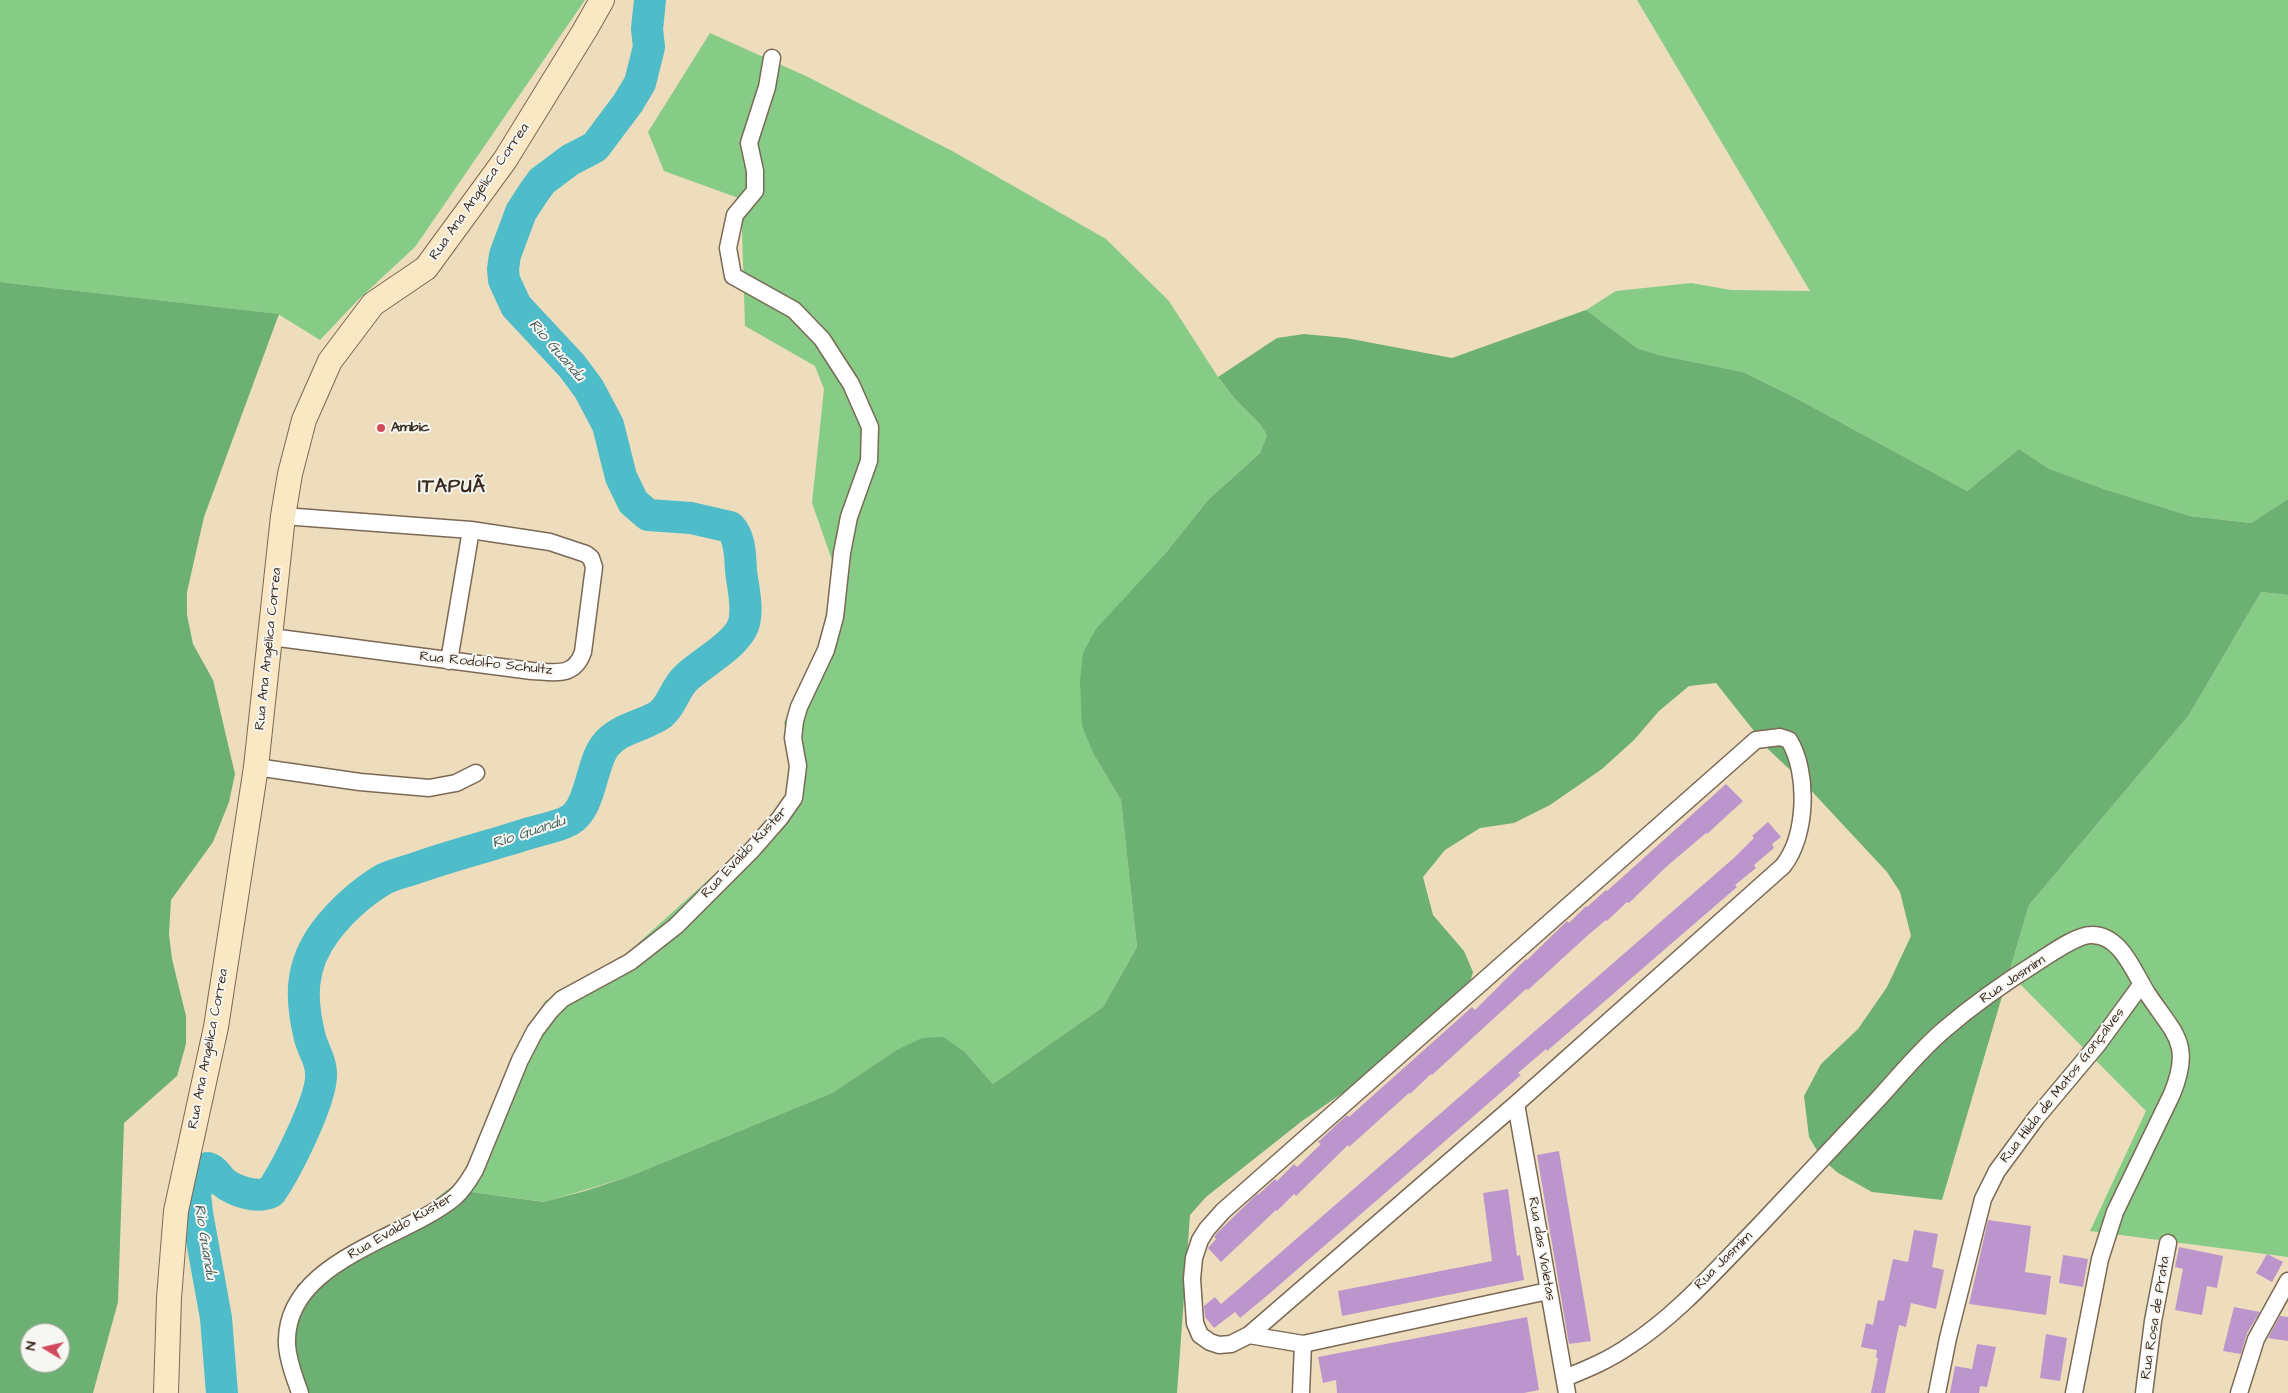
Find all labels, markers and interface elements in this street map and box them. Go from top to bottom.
street label: Rua Ana Angélica Correa [426,120,534,264]
water label: Rio Guandu [524,316,588,386]
place label: Ambic [391,420,430,436]
marker: Ambic [375,422,387,434]
district label: ITAPUÃ [417,477,487,499]
street label: Rua Ana Angélica Correa [252,567,286,731]
street label: Rua Rodolfo Schultz [419,649,553,679]
street label: Rua Evaldo Kuster [698,804,792,902]
water label: Rio Guandu [490,813,568,853]
street label: Rua Jasmim [1977,952,2049,1008]
street label: Rua Ana Angélica Correa [185,967,233,1131]
street label: Rua Hilda de Matos Gonçalves [1997,1005,2129,1167]
street label: Rua Evaldo Kuster [345,1190,457,1264]
street label: Rua das Violetas [1524,1196,1558,1302]
water label: Rio Guandu [189,1203,219,1281]
street label: Rua Jasmim [1691,1228,1757,1294]
street label: Rua Rosa de Prata [2138,1255,2174,1381]
north arrow [20,1323,70,1373]
text: N [21,1340,42,1352]

